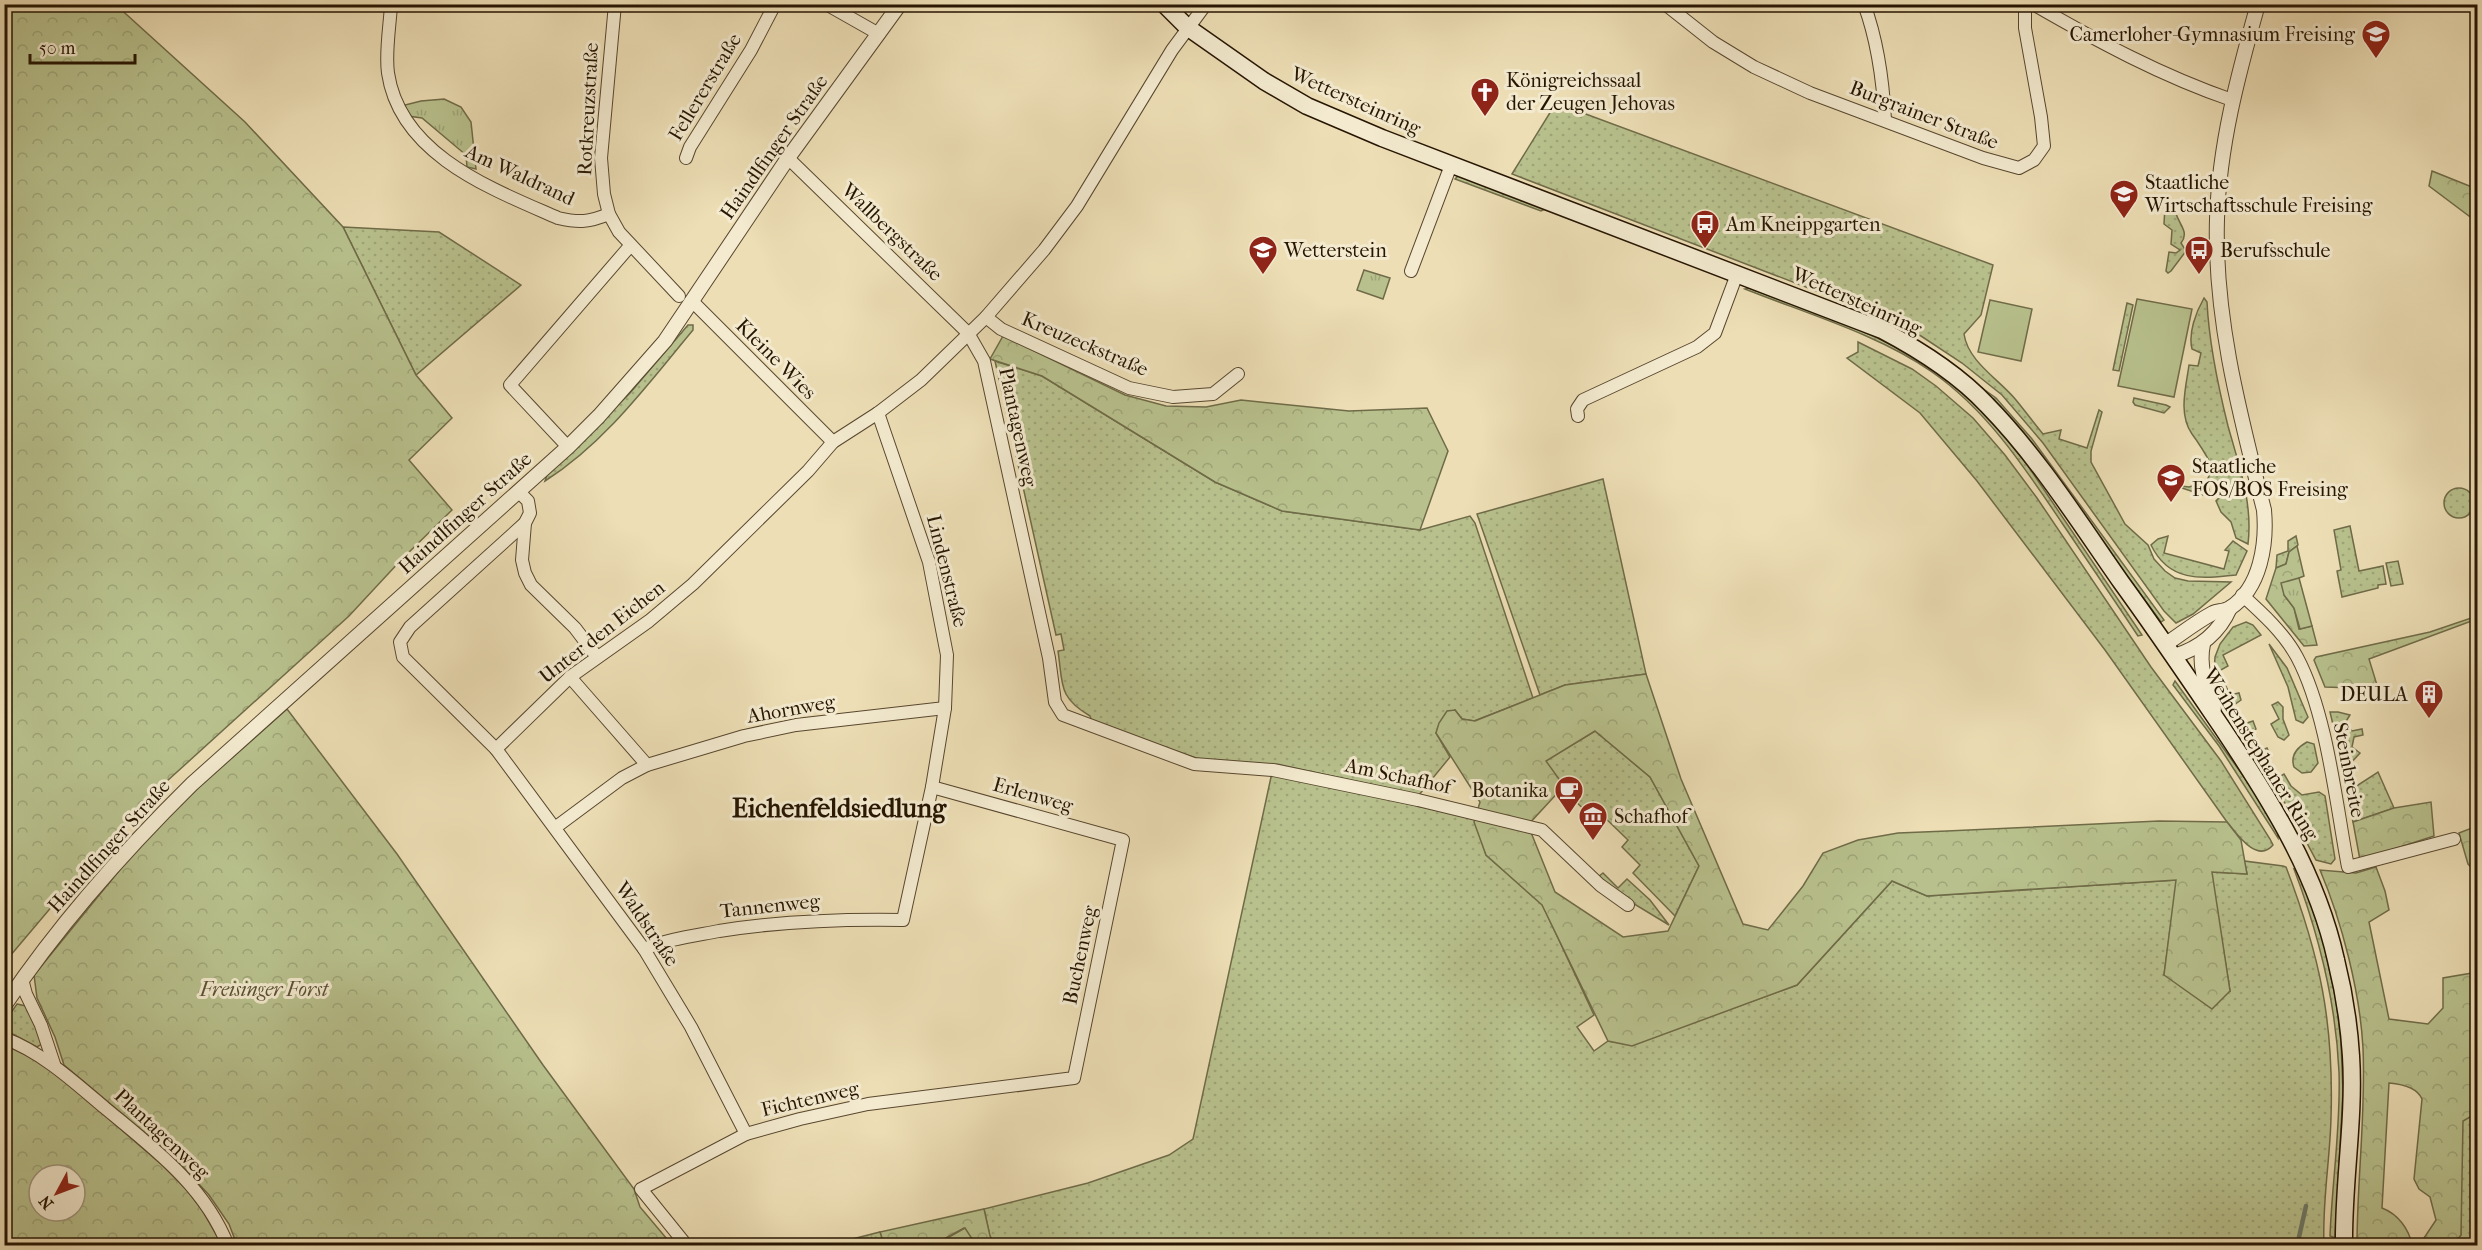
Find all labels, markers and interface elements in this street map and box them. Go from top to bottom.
school or university icon: Camerloher-Gymnasium Freising [2360,18,2392,60]
place label: Camerloher-Gymnasium Freising [2069,23,2355,46]
scale bar [30,27,135,65]
street label: Fellererstraße [664,29,746,145]
text: 50 m [39,38,76,59]
street label: Rotkreuzstraße [573,42,603,176]
street label: Wettersteinring [1287,62,1425,140]
place label: Königreichssaal der Zeugen Jehovas [1506,69,1675,115]
street label: Haindlfinger Straße [715,70,833,224]
church icon: Königreichssaal der Zeugen Jehovas [1469,76,1501,118]
street label: Burgrainer Straße [1846,76,2002,154]
street label: Am Waldrand [461,139,579,211]
place label: Staatliche Wirtschaftsschule Freising [2144,171,2373,217]
street label: Wallbergstraße [836,178,947,286]
school or university icon: Staatliche Wirtschaftsschule Freising [2108,178,2140,220]
bus stop icon: Am Kneippgarten [1689,208,1721,250]
place label: Am Kneippgarten [1725,213,1881,236]
school or university icon: Wetterstein [1247,234,1279,276]
bus stop icon: Berufsschule [2183,234,2215,276]
place label: Wetterstein [1283,239,1387,262]
place label: Berufsschule [2220,239,2331,262]
street label: Wettersteinring [1788,262,1926,340]
street label: Kreuzeckstraße [1018,307,1152,381]
street label: Kleine Wies [731,314,821,404]
street label: Plantagenweg [994,365,1042,489]
street label: Haindlfinger Straße [394,447,536,579]
place label: Staatliche FOS/BOS Freising [2192,455,2348,501]
school or university icon: Staatliche FOS/BOS Freising [2155,462,2187,504]
street label: Lindenstraße [922,512,972,630]
street label: Unter den Eichen [535,576,670,688]
street label: Weihenstephaner Ring [2198,663,2324,845]
building icon: DEULA [2413,678,2445,720]
place label: DEULA [2340,683,2409,706]
street label: Ahornweg [744,690,837,728]
street label: Steinbreite [2329,721,2369,820]
street label: Am Schafhof [1342,753,1457,799]
street label: Erlenweg [990,773,1076,817]
cafe icon: Botanika [1553,774,1585,816]
street label: Haindlfinger Straße [43,775,175,917]
place label: Botanika [1472,779,1549,802]
district label: Eichenfeldsiedlung [732,793,947,824]
museum icon: Schafhof [1577,800,1609,842]
place label: Schafhof [1614,805,1692,828]
street label: Waldstraße [610,877,684,971]
street label: Tannenweg [719,889,821,923]
street label: Buchenweg [1058,903,1102,1006]
park label: Freisinger Forst [199,978,330,1001]
street label: Fichtenweg [759,1077,861,1121]
street label: Plantagenweg [110,1084,215,1184]
north arrow [27,1163,87,1223]
text: N [34,1191,57,1213]

